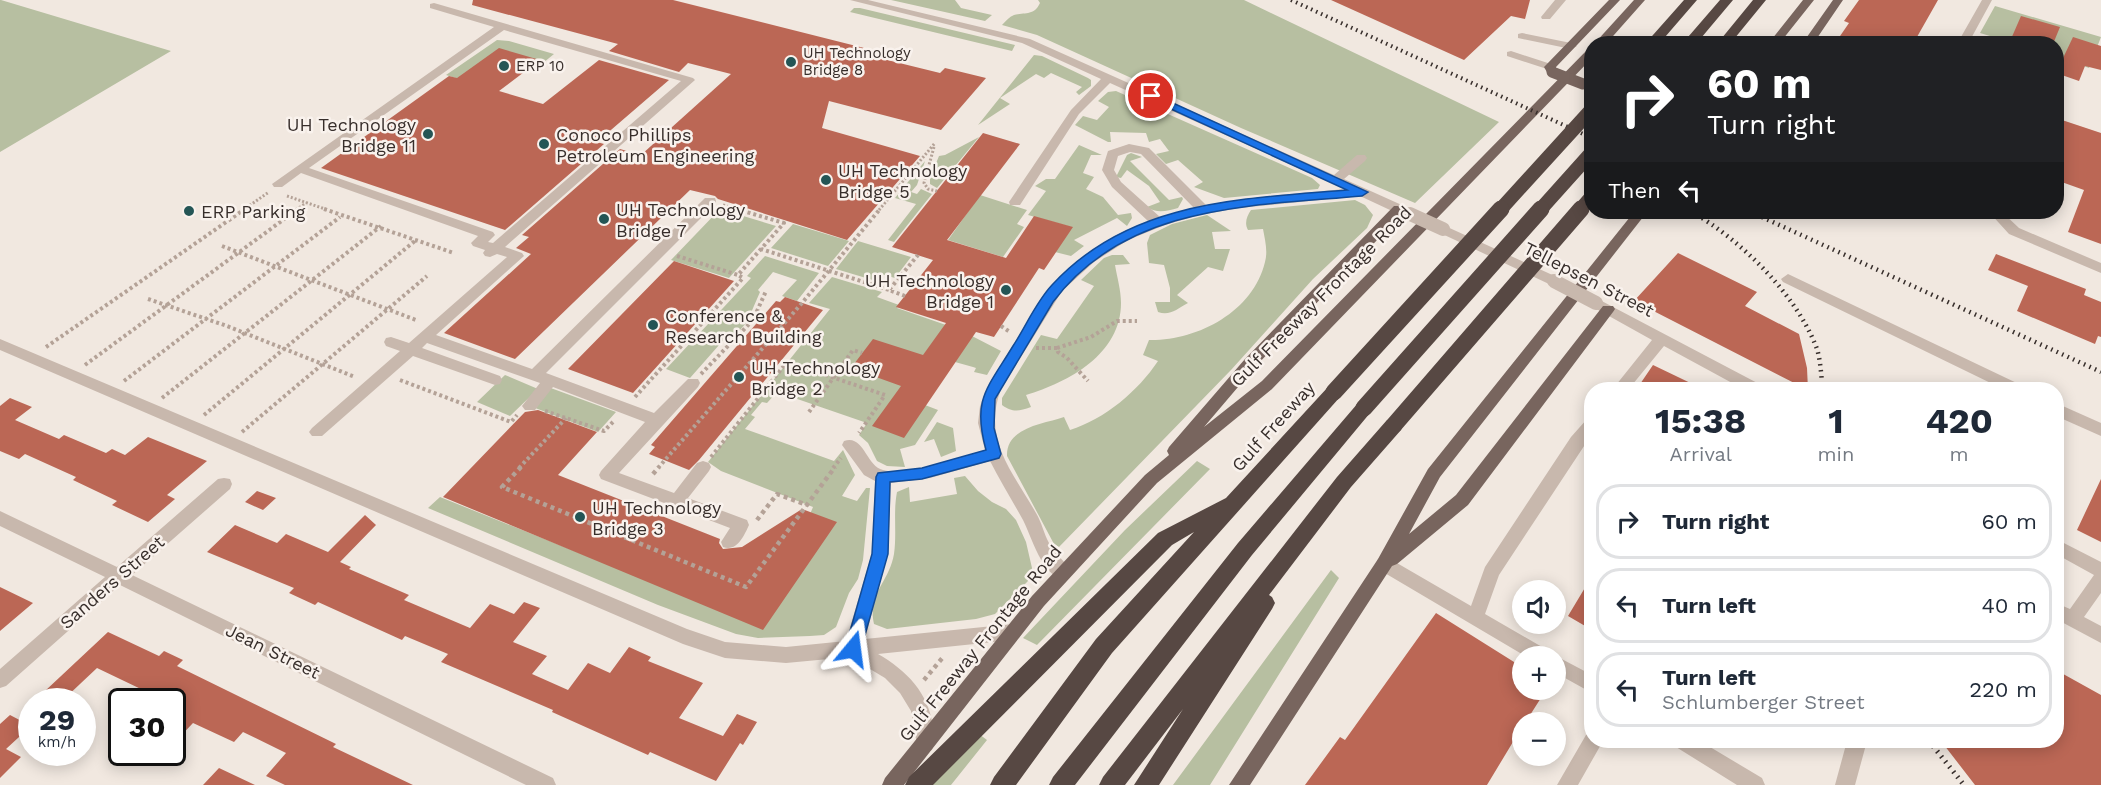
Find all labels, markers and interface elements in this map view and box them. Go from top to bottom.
place label: UH Technology Bridge 8 [803,44,911,79]
marker: UH Technology Bridge 8 [784,55,798,69]
place label: ERP 10 [516,57,564,75]
marker: ERP 10 [497,59,511,73]
text: 60 m [1707,59,1811,108]
icon: right [1608,60,1686,138]
pin [1125,70,1176,121]
icon: arrive [1134,79,1167,112]
text: Turn right [1707,109,1836,141]
place label: UH Technology Bridge 11 [287,114,417,156]
place label: Conoco Phillips Petroleum Engineering [556,124,755,166]
marker: UH Technology Bridge 11 [421,127,435,141]
marker: Conoco Phillips Petroleum Engineering [537,137,551,151]
place label: UH Technology Bridge 5 [838,160,968,202]
marker: UH Technology Bridge 5 [819,173,833,187]
icon: left [1673,174,1706,207]
text: Then [1608,178,1661,203]
place label: UH Technology Bridge 7 [616,199,746,241]
place label: ERP Parking [201,201,306,222]
street label: Gulf Freeway Frontage Road [1226,201,1416,391]
marker: ERP Parking [182,204,196,218]
marker: UH Technology Bridge 7 [597,212,611,226]
street label: Tellepsen Street [1520,237,1658,321]
place label: UH Technology Bridge 1 [865,270,995,312]
marker: UH Technology Bridge 1 [999,283,1013,297]
place label: Conference & Research Building [665,305,822,347]
marker: Conference & Research Building [646,318,660,332]
place label: UH Technology Bridge 2 [751,357,881,399]
marker: UH Technology Bridge 2 [732,370,746,384]
street label: Gulf Freeway [1227,376,1319,475]
text: 15:38 [1655,400,1746,442]
text: 1 [1828,400,1844,442]
text: 420 [1925,400,1993,442]
text: Arrival [1670,442,1732,466]
text: min [1818,442,1854,466]
text: m [1950,442,1969,466]
place label: UH Technology Bridge 3 [592,497,722,539]
icon: right [1611,505,1644,538]
text: Turn right [1662,509,1769,534]
text: 60 m [1981,509,2037,534]
marker: UH Technology Bridge 3 [573,510,587,524]
street label: Sanders Street [56,531,169,633]
street label: Gulf Freeway Frontage Road [894,541,1066,745]
map controls [1512,580,1566,766]
button: sound [1512,580,1566,634]
icon: left [1611,589,1644,622]
text: Turn left [1662,593,1756,618]
text: 40 m [1981,593,2037,618]
position arrow [821,617,885,681]
street label: Jean Street [223,619,324,683]
button: + [1512,646,1566,700]
text: Turn left [1662,665,1756,690]
icon: left [1611,673,1644,706]
text: 220 m [1969,677,2037,702]
speed limit sign: 30 [108,688,186,766]
text: Schlumberger Street [1662,690,1865,714]
text: 29 [39,702,75,737]
button: − [1512,712,1566,766]
text: km/h [38,733,76,751]

